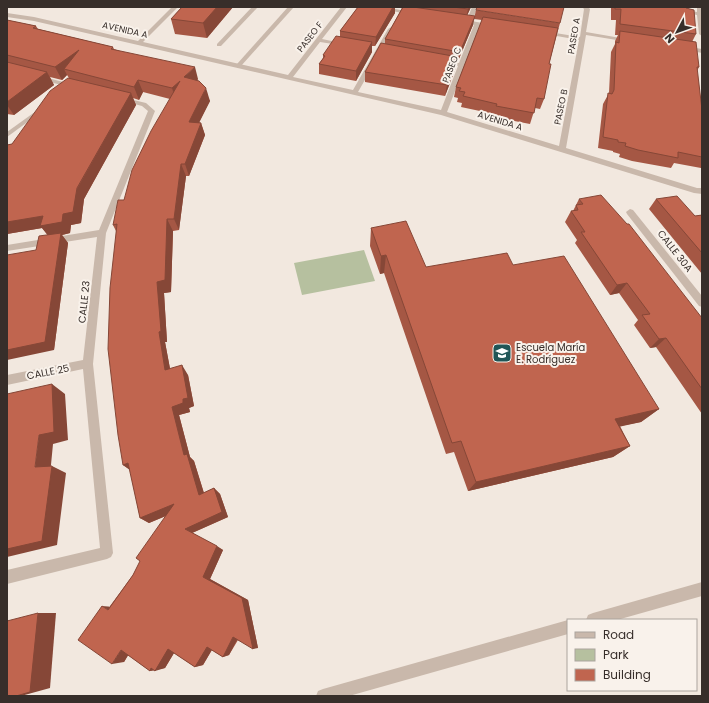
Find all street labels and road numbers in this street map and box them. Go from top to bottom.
street label: PASEO A [565,17,583,55]
street label: AVENIDA A [101,19,149,41]
street label: PASEO F [294,19,326,55]
street label: PASEO C [440,45,464,85]
street label: PASEO B [551,88,571,126]
street label: AVENIDA A [476,109,524,133]
street label: CALLE 30A [654,227,696,275]
street label: CALLE 23 [74,280,94,324]
street label: CALLE 25 [25,361,71,383]

